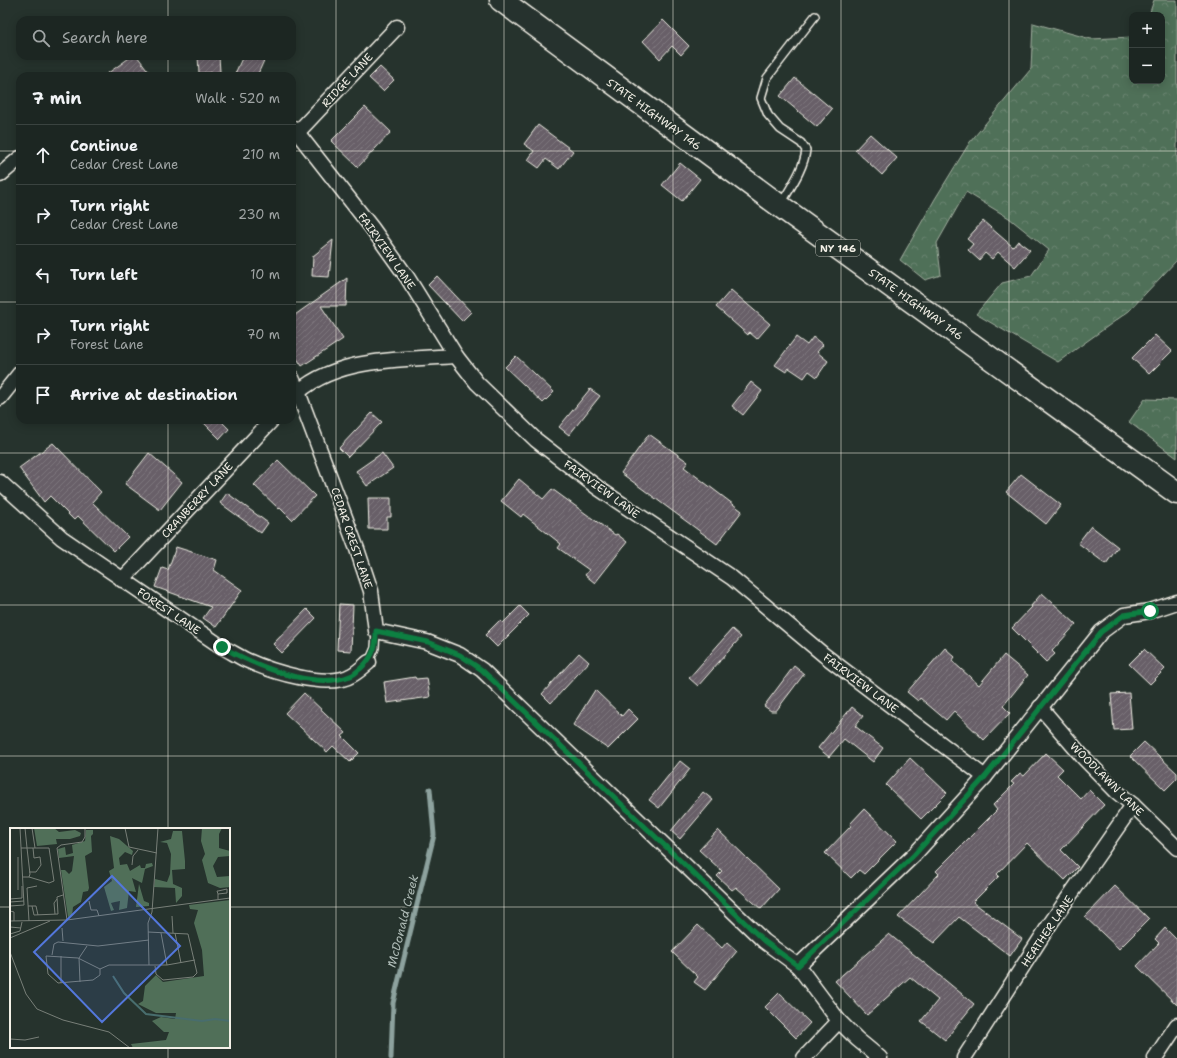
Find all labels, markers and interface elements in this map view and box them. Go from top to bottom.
map controls [1129,12,1165,84]
button: + [1129,12,1165,48]
search box [16,16,296,60]
icon: search [30,27,52,49]
text: Search here [62,28,148,48]
button: − [1129,48,1165,84]
street label: RIDGE LANE [318,50,376,111]
street label: STATE HIGHWAY 146 [603,75,704,154]
text: 7 min [32,87,82,109]
text: Walk · 520 m [195,90,280,107]
text: Continue [70,136,138,156]
icon: ahead [32,144,54,166]
text: 210 m [242,146,280,163]
text: Cedar Crest Lane [70,156,178,173]
text: Turn right [70,196,150,216]
icon: right [32,204,54,226]
text: 230 m [238,206,280,223]
street label: FAIRVIEW LANE [355,210,419,293]
text: Cedar Crest Lane [70,216,178,233]
road number: NY 146 [816,240,860,256]
icon: left [32,264,54,286]
text: Turn left [70,265,138,285]
street label: STATE HIGHWAY 146 [865,265,966,344]
text: 10 m [250,266,280,283]
text: Turn right [70,316,150,336]
icon: right [32,324,54,346]
text: 70 m [246,326,280,343]
text: Forest Lane [70,336,144,353]
icon: arrive [32,384,54,406]
text: Arrive at destination [70,385,238,405]
street label: FAIRVIEW LANE [561,457,643,522]
street label: CRANBERRY LANE [158,459,237,542]
street label: CEDAR CREST LANE [327,485,376,591]
street label: FOREST LANE [134,585,203,638]
route start [1141,602,1159,620]
route end [213,638,231,656]
street label: FAIRVIEW LANE [820,650,901,717]
street label: WOODLAWN LANE [1066,739,1147,820]
inset map [10,828,230,1048]
water label: McDonald Creek [384,873,422,969]
street label: HEATHER LANE [1018,893,1077,970]

